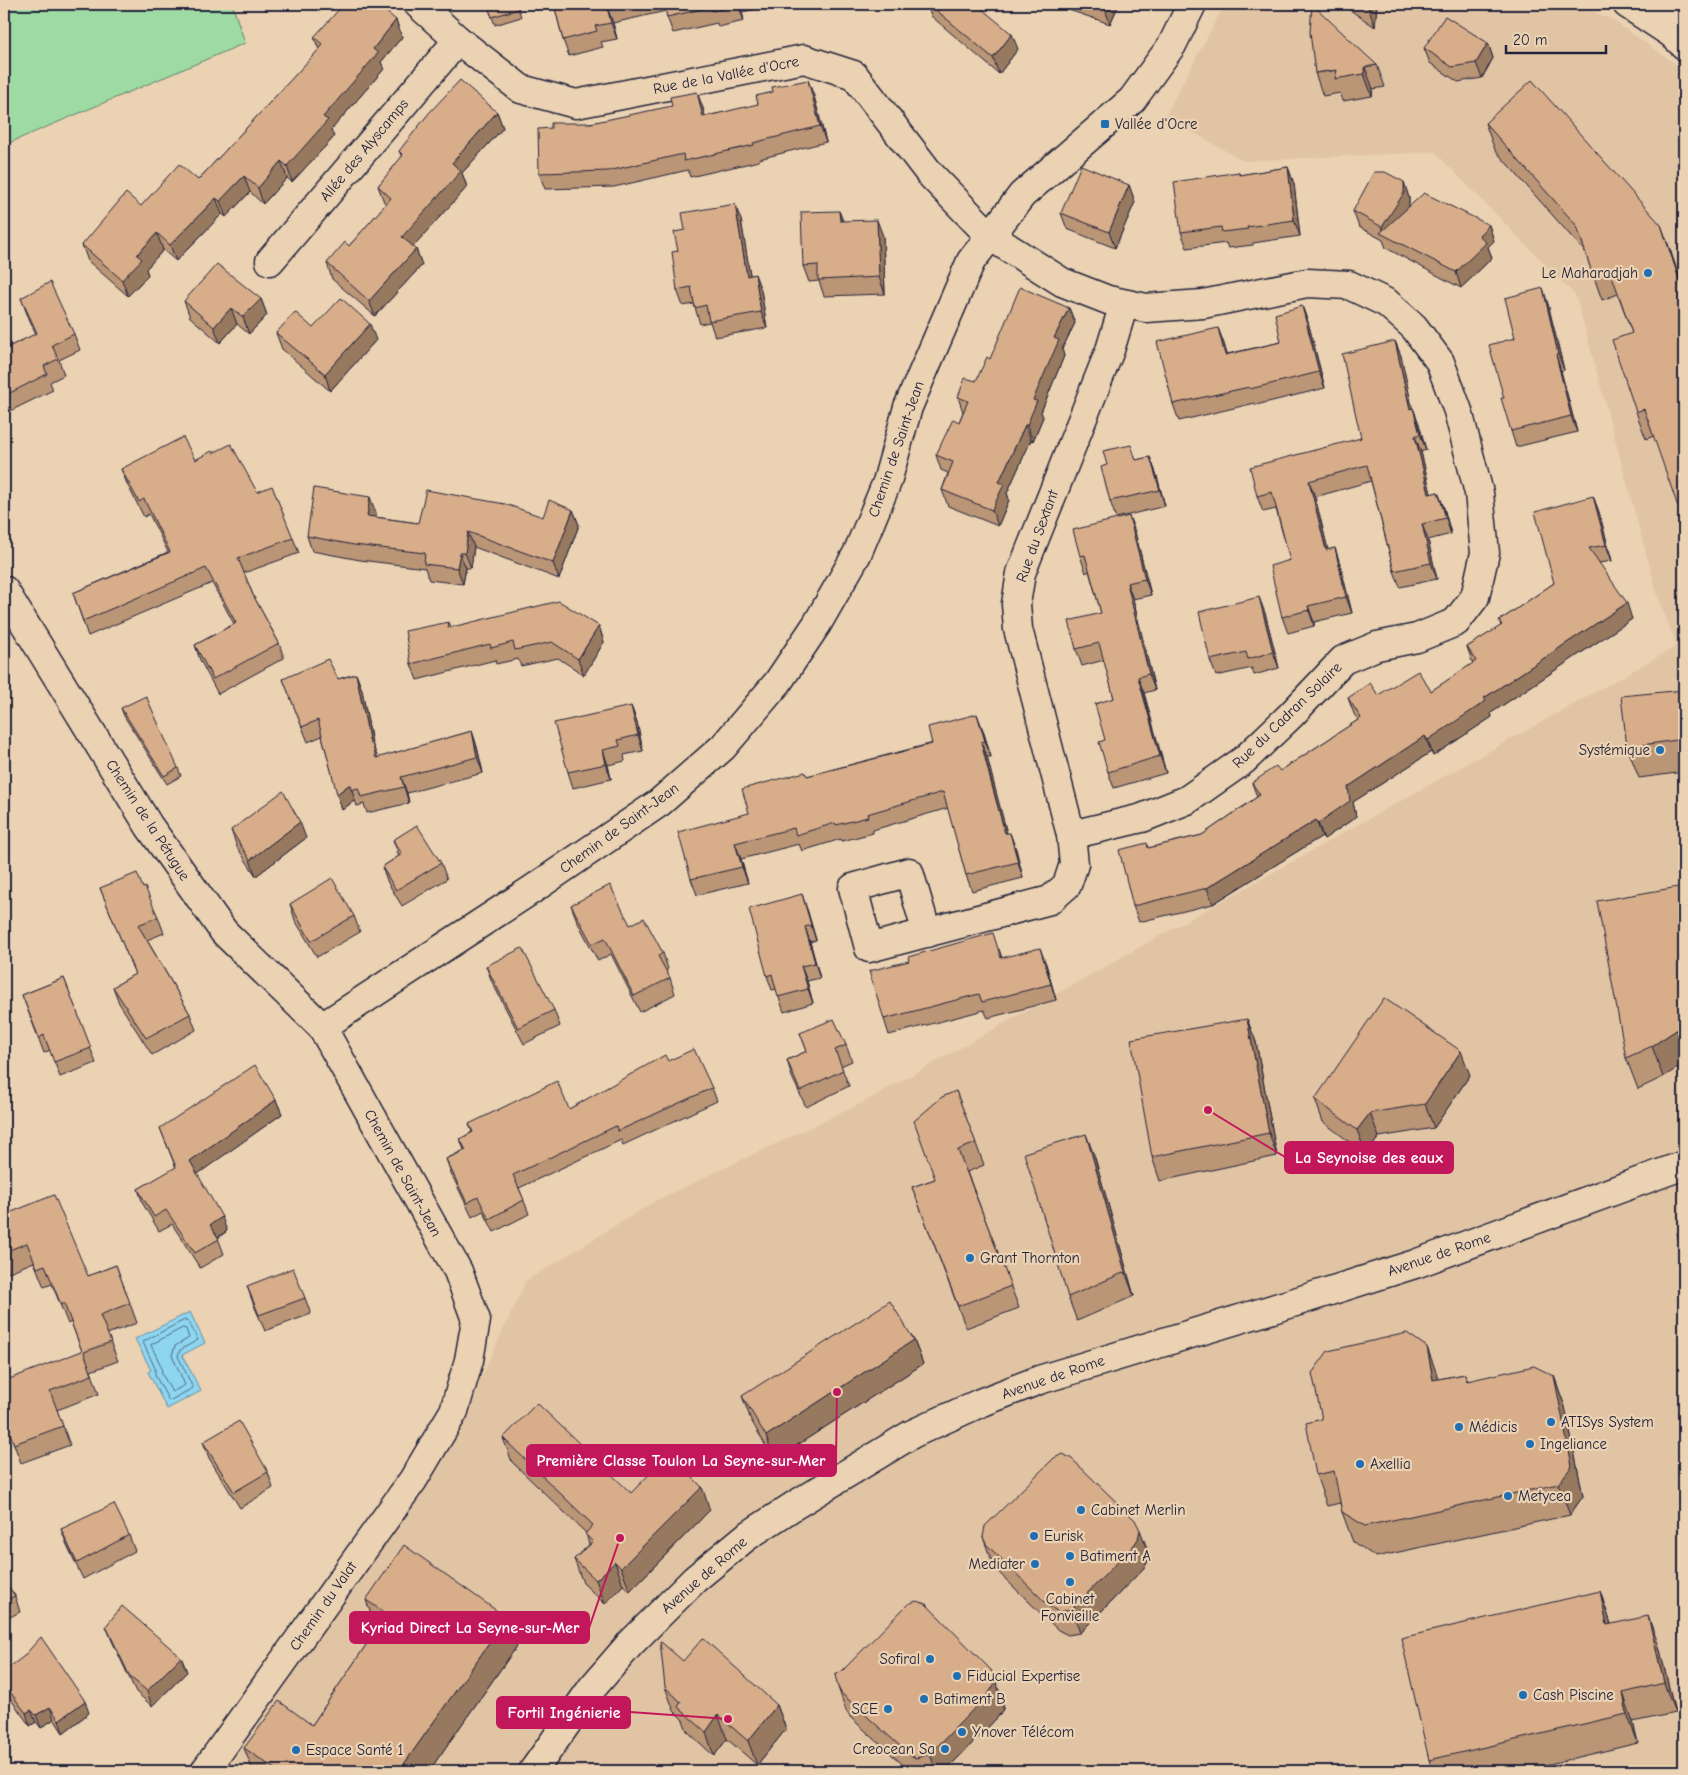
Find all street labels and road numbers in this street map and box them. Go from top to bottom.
street label: Rue de la Vallée d'Ocre [652,52,801,98]
street label: Allée des Alyscamps [316,95,412,205]
street label: Chemin de Saint-Jean [864,379,928,519]
street label: Rue du Sextant [1012,487,1062,585]
street label: Rue du Cadran Solaire [1229,658,1346,772]
street label: Chemin de la Pétugue [102,756,194,884]
street label: Chemin de Saint-Jean [556,779,682,877]
street label: Chemin de Saint-Jean [361,1106,445,1240]
street label: Avenue de Rome [1385,1228,1493,1280]
street label: Avenue de Rome [999,1351,1107,1403]
street label: Avenue de Rome [657,1533,751,1617]
street label: Chemin du Valat [286,1557,361,1654]

